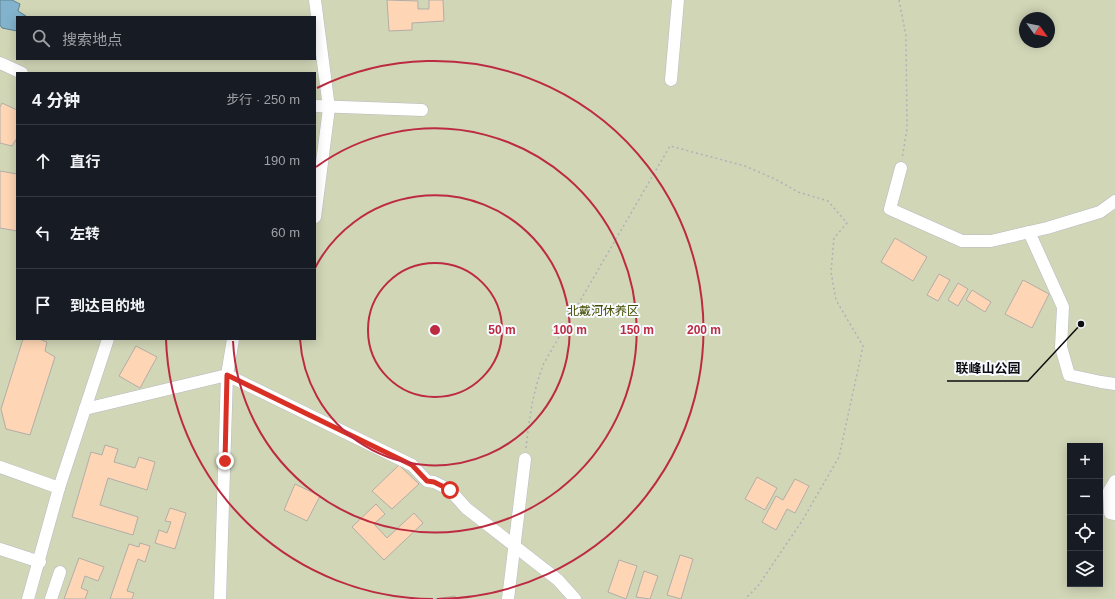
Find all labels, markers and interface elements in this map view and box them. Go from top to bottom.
north arrow [1019,12,1055,48]
search box [16,16,316,60]
icon: search [30,27,52,49]
text: 搜索地点 [62,31,122,48]
text: 4 分钟 [32,91,80,110]
text: 步行 · 250 m [226,92,300,107]
icon: ahead [32,150,54,172]
text: 直行 [70,153,100,170]
text: 190 m [264,153,300,168]
icon: left [32,222,54,244]
text: 左转 [70,225,100,242]
text: 60 m [271,225,300,240]
icon: arrive [32,294,54,316]
text: 到达目的地 [70,297,145,314]
park label: 北戴河休养区 [567,304,639,318]
centre of rings [428,323,442,337]
text: 50 m [488,323,516,337]
text: 100 m [553,323,587,337]
text: 150 m [620,323,654,337]
text: 200 m [687,323,721,337]
callout: 联峰山公园 [947,356,1028,381]
text: 联峰山公园 [955,361,1021,376]
map controls [1067,443,1103,587]
button: + [1067,443,1103,479]
route end [216,452,234,470]
button: − [1067,479,1103,515]
route start [441,481,459,499]
button: locate [1067,515,1103,551]
button: layers [1067,551,1103,587]

